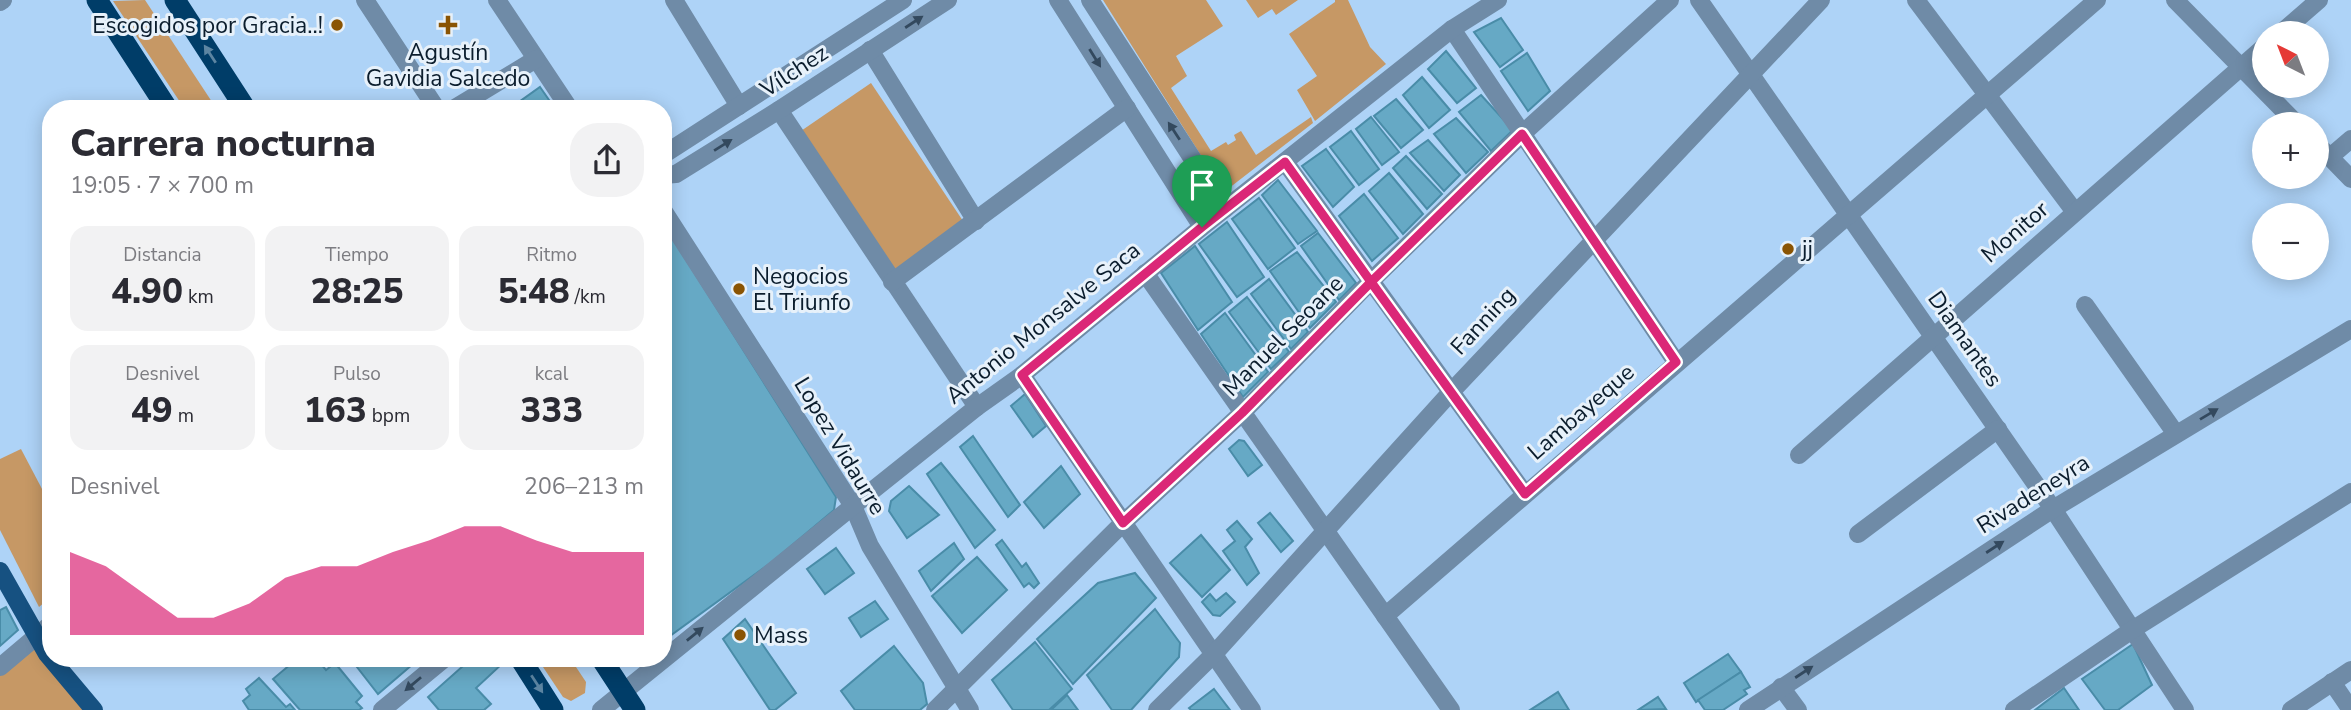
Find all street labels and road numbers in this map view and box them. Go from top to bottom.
street label: Vílchez [753,38,834,105]
street label: Monitor [1975,194,2056,270]
street label: Antonio Monsalve Saca [939,235,1147,411]
street label: Manuel Seoane [1216,269,1350,403]
street label: Fanning [1444,280,1522,362]
street label: Diamantes [1921,285,2009,393]
street label: Lambayeque [1521,357,1641,467]
street label: Lopez Vidaurre [787,371,893,521]
street label: Rivadeneyra [1971,447,2095,541]

